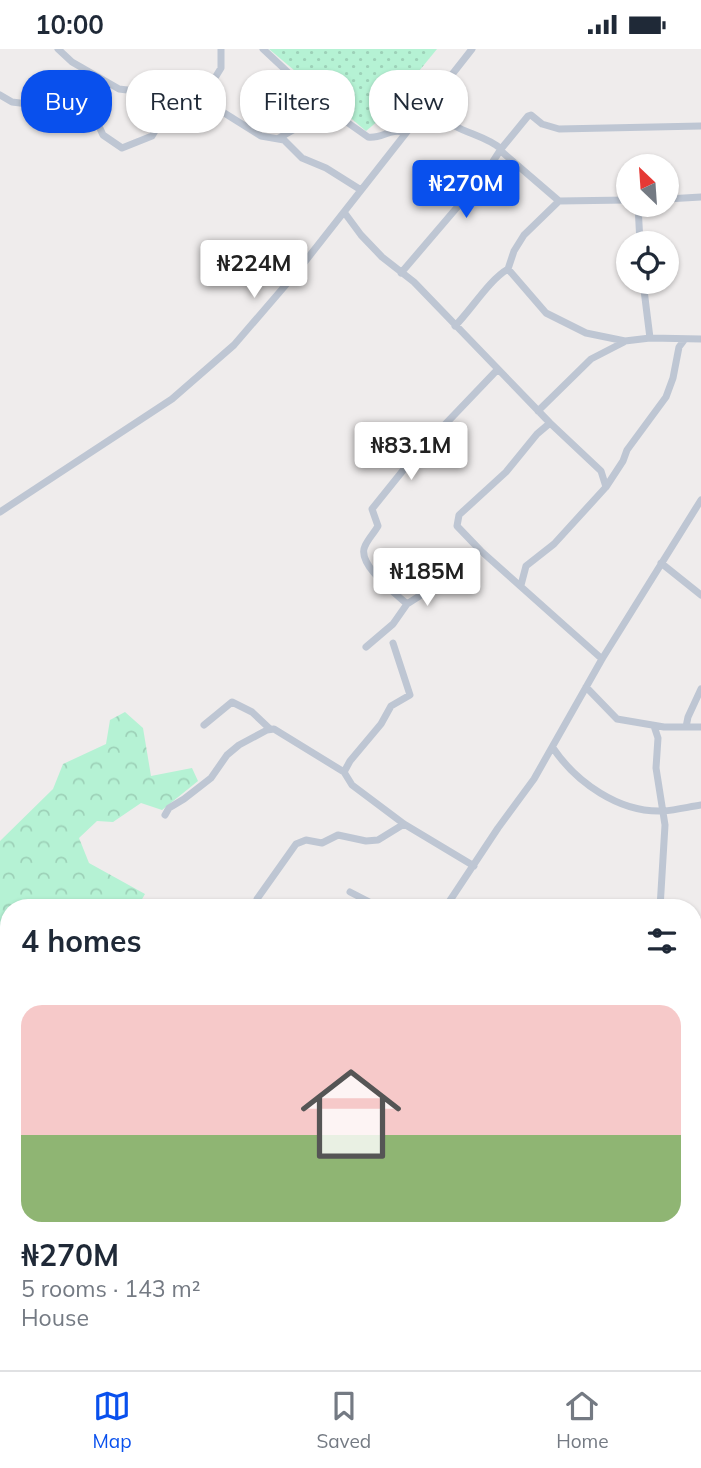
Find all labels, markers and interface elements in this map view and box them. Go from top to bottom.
text: 10:00 [35,8,104,41]
chip: Buy [21,70,112,133]
chip: Rent [126,70,226,133]
chip: Filters [240,70,355,133]
chip: New [369,70,468,133]
north arrow [616,154,679,217]
map controls [616,154,679,294]
pin: ₦270M [417,160,515,220]
text: ₦270M [428,168,504,197]
button: locate [616,231,679,294]
pin: ₦224M [205,240,303,300]
text: ₦224M [216,248,292,277]
pin: ₦83.1M [354,423,468,482]
text: ₦83.1M [371,430,451,459]
pin: ₦185M [378,549,476,608]
text: ₦185M [389,556,465,585]
text: 4 homes [21,922,142,960]
icon: filters [643,922,681,960]
icon: home [288,1051,414,1177]
text: ₦270M [21,1236,119,1274]
text: 5 rooms · 143 m² [21,1274,201,1303]
text: House [21,1303,89,1332]
tab: Map [92,1387,132,1453]
tab: Saved [316,1387,371,1453]
tab: Home [556,1387,609,1453]

